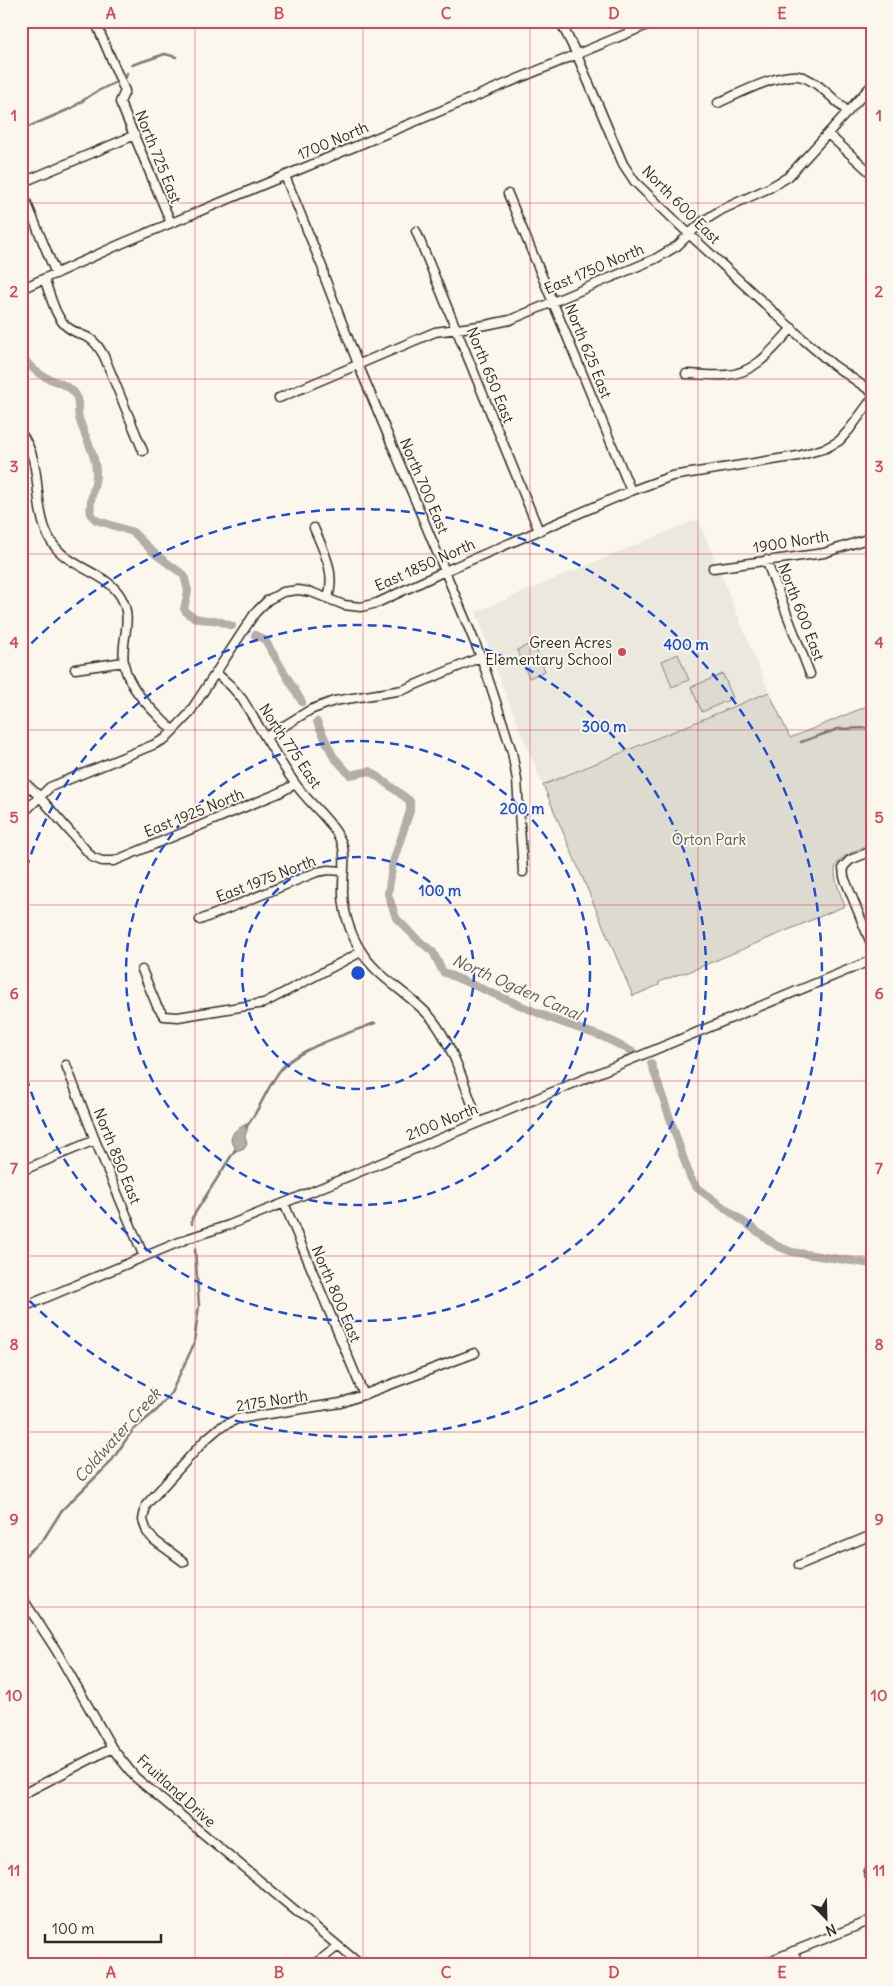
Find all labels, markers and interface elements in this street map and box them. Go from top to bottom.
text: A [106,3,116,23]
text: B [274,3,285,23]
text: C [441,3,452,23]
text: D [608,3,620,23]
text: E [777,3,787,23]
text: 1 [11,105,17,125]
text: 1 [876,105,882,125]
street label: North 725 East [131,107,186,206]
street label: 1700 North [295,117,371,164]
street label: North 600 East [638,161,725,248]
street label: East 1750 North [541,239,647,298]
text: 2 [10,281,19,301]
text: 2 [875,281,884,301]
street label: North 625 East [561,301,616,401]
street label: North 650 East [463,324,518,426]
street label: North 700 East [396,435,453,536]
text: 3 [9,456,19,476]
text: 3 [874,456,884,476]
street label: 1900 North [752,526,830,557]
street label: East 1850 North [372,534,478,595]
street label: North 600 East [774,560,829,663]
text: 4 [9,632,19,652]
text: 4 [874,632,884,652]
place label: Green Acres Elementary School [485,633,612,669]
text: 400 m [663,635,709,654]
marker: Green Acres Elementary School [616,646,628,658]
street label: North 775 East [255,700,326,792]
text: 300 m [582,717,627,736]
street label: East 1925 North [141,784,247,841]
text: 200 m [500,799,544,818]
text: 5 [9,807,19,827]
text: 5 [874,807,884,827]
park label: Orton Park [672,830,747,849]
street label: East 1975 North [213,851,319,906]
text: 100 m [419,881,461,900]
water label: North Ogden Canal [450,950,587,1025]
centre of rings [349,964,367,982]
text: 6 [9,983,19,1003]
text: 6 [874,983,884,1003]
street label: 2100 North [403,1098,481,1145]
street label: North 850 East [90,1105,145,1207]
text: 7 [10,1158,18,1178]
text: 7 [875,1158,883,1178]
street label: North 800 East [308,1243,365,1345]
text: 8 [9,1334,19,1354]
text: 8 [874,1334,884,1354]
water label: Coldwater Creek [69,1382,166,1486]
street label: 2175 North [235,1385,309,1416]
text: 9 [9,1509,19,1529]
text: 9 [874,1509,884,1529]
text: 10 [6,1685,22,1705]
text: 10 [871,1685,887,1705]
street label: Fruitland Drive [133,1750,220,1831]
text: 11 [8,1860,20,1880]
text: 11 [873,1860,885,1880]
north arrow [800,1894,850,1944]
scale bar [45,1911,161,1943]
text: 100 m [52,1919,94,1938]
text: N [823,1920,839,1940]
text: A [106,1962,116,1982]
text: B [274,1962,285,1982]
text: C [441,1962,452,1982]
text: D [608,1962,620,1982]
text: E [777,1962,787,1982]

